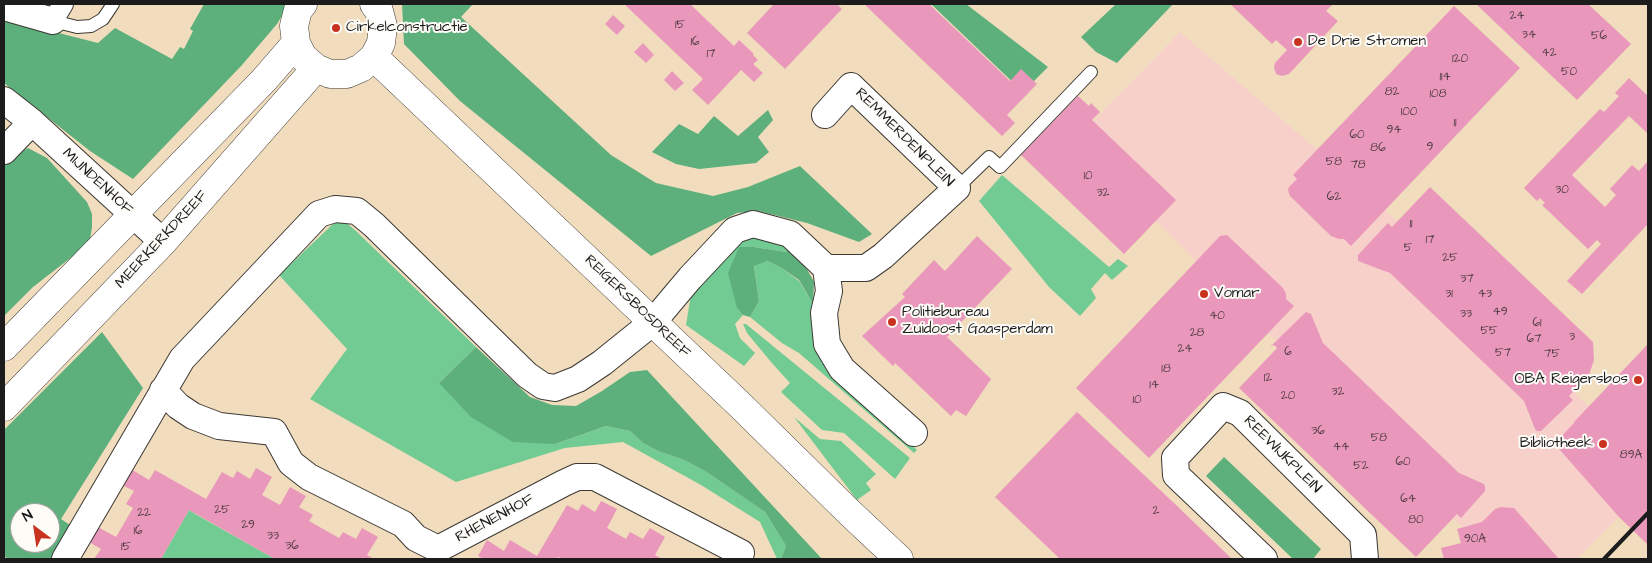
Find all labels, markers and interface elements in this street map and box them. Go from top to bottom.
house number: 24 [1509,9,1525,23]
house number: 15 [675,18,685,32]
place label: Cirkelconstructie [346,19,468,37]
marker: Cirkelconstructie [330,22,342,34]
house number: 34 [1522,28,1536,42]
house number: 56 [1591,29,1607,43]
place label: De Drie Stromen [1308,33,1426,51]
house number: 16 [690,35,700,49]
marker: De Drie Stromen [1292,36,1304,48]
house number: 42 [1541,46,1557,60]
house number: 17 [707,47,715,61]
house number: 120 [1452,52,1468,66]
house number: 50 [1561,65,1577,79]
house number: 114 [1439,70,1451,84]
street label: REMMERDENPLEIN [851,85,957,191]
house number: 82 [1385,85,1399,99]
house number: 108 [1430,87,1446,101]
house number: 100 [1401,105,1417,119]
house number: 11 [1453,116,1457,130]
house number: 94 [1386,123,1402,137]
house number: 60 [1349,128,1365,142]
house number: 9 [1427,140,1433,154]
house number: 86 [1370,141,1386,155]
street label: MIJNDENHOF [58,145,136,219]
house number: 58 [1326,155,1342,169]
house number: 78 [1350,158,1366,172]
house number: 10 [1083,169,1093,183]
house number: 30 [1555,183,1569,197]
house number: 32 [1097,186,1109,200]
street label: MEERKERKDREEF [112,187,212,293]
house number: 62 [1327,190,1341,204]
house number: 11 [1409,217,1413,231]
house number: 17 [1426,233,1434,247]
house number: 5 [1404,241,1412,255]
house number: 25 [1442,251,1458,265]
street label: REIGERSBOSDREEF [580,252,694,362]
house number: 37 [1460,272,1474,286]
place label: Vomar [1214,285,1259,303]
house number: 31 [1445,287,1453,301]
house number: 43 [1478,287,1492,301]
marker: Vomar [1198,288,1210,300]
place label: Politiebureau Zuidoost Gaasperdam [902,304,1053,339]
house number: 49 [1492,305,1508,319]
house number: 33 [1460,307,1472,321]
house number: 40 [1209,309,1225,323]
marker: Politiebureau Zuidoost Gaasperdam [886,316,898,328]
house number: 61 [1532,316,1542,330]
house number: 55 [1481,324,1497,338]
house number: 28 [1190,326,1204,340]
house number: 3 [1569,330,1575,344]
house number: 67 [1527,332,1541,346]
house number: 24 [1177,342,1193,356]
house number: 6 [1284,345,1292,359]
house number: 57 [1495,346,1511,360]
house number: 75 [1544,347,1560,361]
house number: 18 [1161,362,1171,376]
house number: 12 [1264,371,1272,385]
place label: OBA Reigersbos [1515,371,1628,389]
marker: OBA Reigersbos [1632,374,1644,386]
house number: 14 [1149,378,1159,392]
house number: 32 [1332,385,1344,399]
house number: 20 [1281,389,1295,403]
house number: 10 [1132,393,1142,407]
street label: REEWIJKPLEIN [1239,412,1325,498]
house number: 36 [1311,424,1325,438]
house number: 58 [1371,431,1387,445]
place label: Bibliotheek [1520,435,1593,453]
marker: Bibliotheek [1597,438,1609,450]
house number: 44 [1333,440,1349,454]
house number: 89A [1620,448,1642,462]
house number: 60 [1395,455,1411,469]
house number: 52 [1353,459,1369,473]
street label: RHENENHOF [453,491,537,547]
house number: 64 [1400,492,1416,506]
north arrow [10,503,60,553]
house number: 25 [214,503,230,517]
house number: 2 [1153,504,1159,518]
text: N [19,505,37,527]
house number: 22 [137,506,151,520]
house number: 80 [1408,513,1424,527]
house number: 29 [241,518,255,532]
house number: 16 [133,524,143,538]
house number: 33 [267,529,279,543]
house number: 90A [1464,532,1486,546]
house number: 36 [285,539,299,553]
house number: 15 [121,540,131,554]

